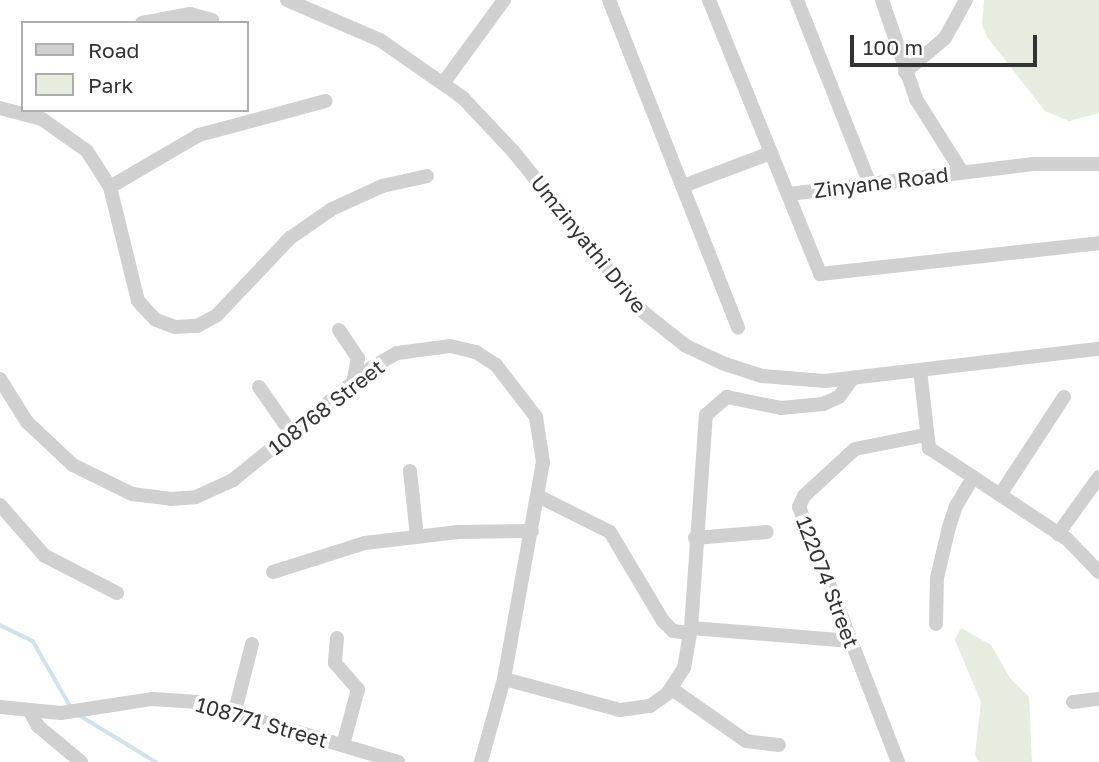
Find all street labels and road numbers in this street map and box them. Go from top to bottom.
street label: Zinyane Road [812,161,950,203]
street label: Umzinyathi Drive [526,170,652,318]
street label: 108768 Street [263,354,389,460]
street label: 122074 Street [791,513,865,651]
street label: 108771 Street [193,691,331,753]

